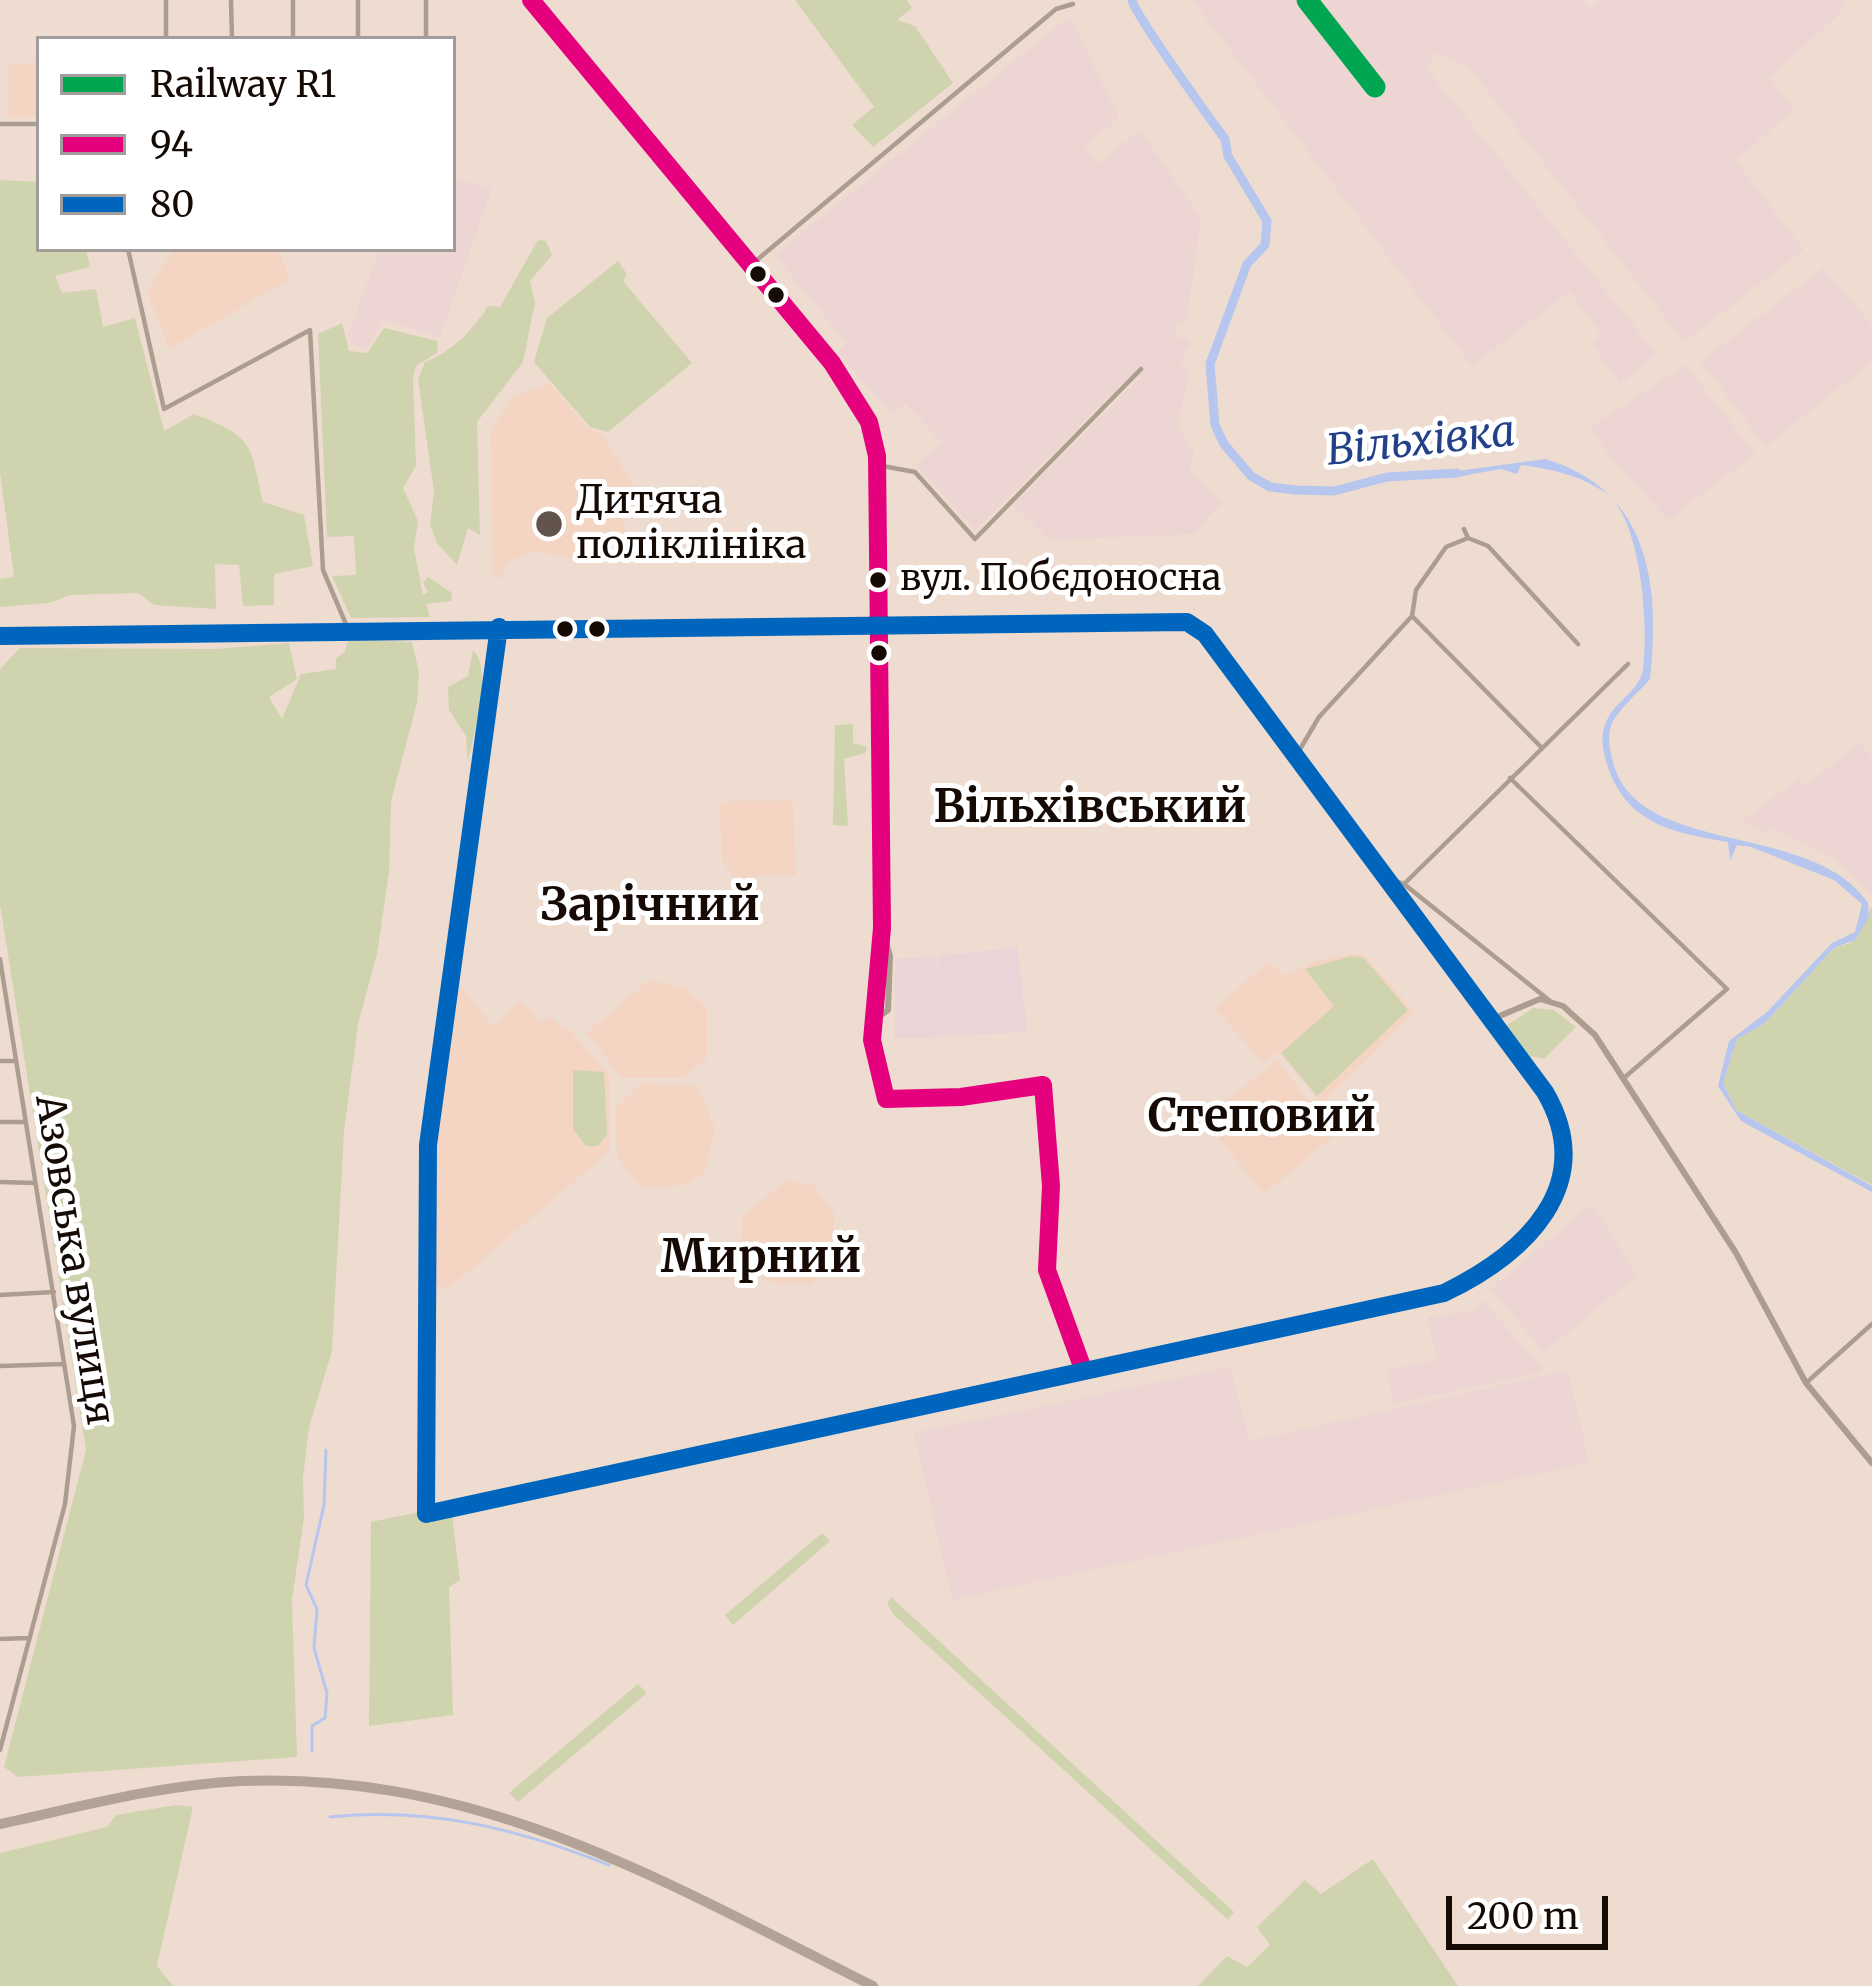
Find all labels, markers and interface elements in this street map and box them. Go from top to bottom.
legend [36,36,456,252]
text: Railway R1 [150,62,336,107]
text: 94 [150,122,193,167]
text: 80 [150,182,195,227]
unlabelled marker [747,263,769,285]
unlabelled marker [765,284,787,306]
water label: Вільхівка [1324,408,1518,478]
place label: Дитяча поліклініка [576,479,806,570]
marker: Дитяча поліклініка [533,508,565,540]
place label: вул. Побєдоносна [900,558,1221,602]
marker: вул. Побєдоносна [867,569,889,591]
unlabelled marker [554,618,576,640]
unlabelled marker [586,618,608,640]
unlabelled marker [868,642,890,664]
district label: Вільхівський [934,782,1246,836]
district label: Зарічний [540,880,760,934]
district label: Степовий [1148,1091,1376,1145]
street label: Азовська вулиця [24,1092,122,1428]
district label: Мирний [661,1232,861,1286]
scale bar [1452,1872,1614,1946]
text: 200 m [1467,1894,1579,1939]

